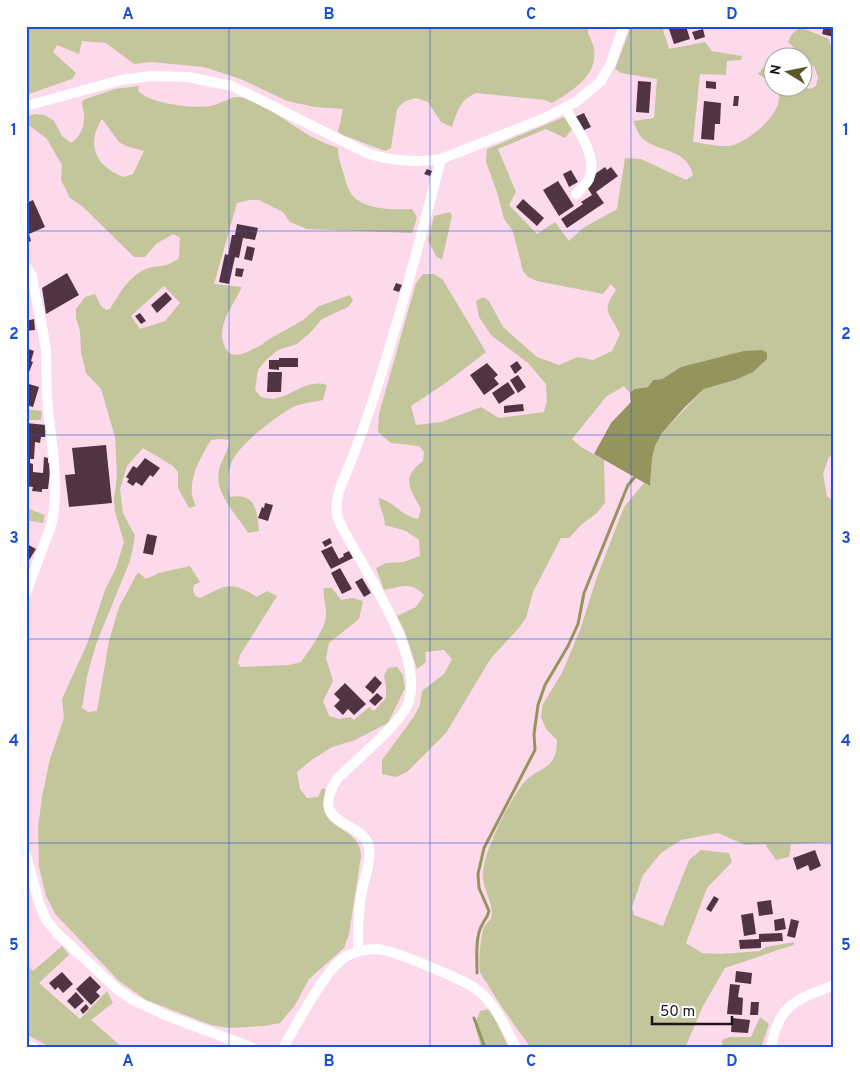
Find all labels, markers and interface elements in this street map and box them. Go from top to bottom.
text: A [122,5,134,25]
text: B [323,5,335,25]
text: C [526,5,536,25]
text: D [726,5,738,25]
north arrow [762,48,812,98]
text: N [767,64,786,76]
text: 1 [11,121,17,141]
text: 1 [843,121,849,141]
text: 2 [9,325,19,345]
text: 2 [841,325,851,345]
text: 3 [9,529,19,549]
text: 3 [841,529,851,549]
text: 4 [9,732,19,752]
text: 4 [841,732,851,752]
text: 5 [9,936,19,956]
text: 5 [841,936,851,956]
scale bar [652,994,732,1026]
text: 50 m [660,1003,695,1022]
text: A [122,1052,134,1072]
text: B [323,1052,335,1072]
text: C [526,1052,536,1072]
text: D [726,1052,738,1072]

